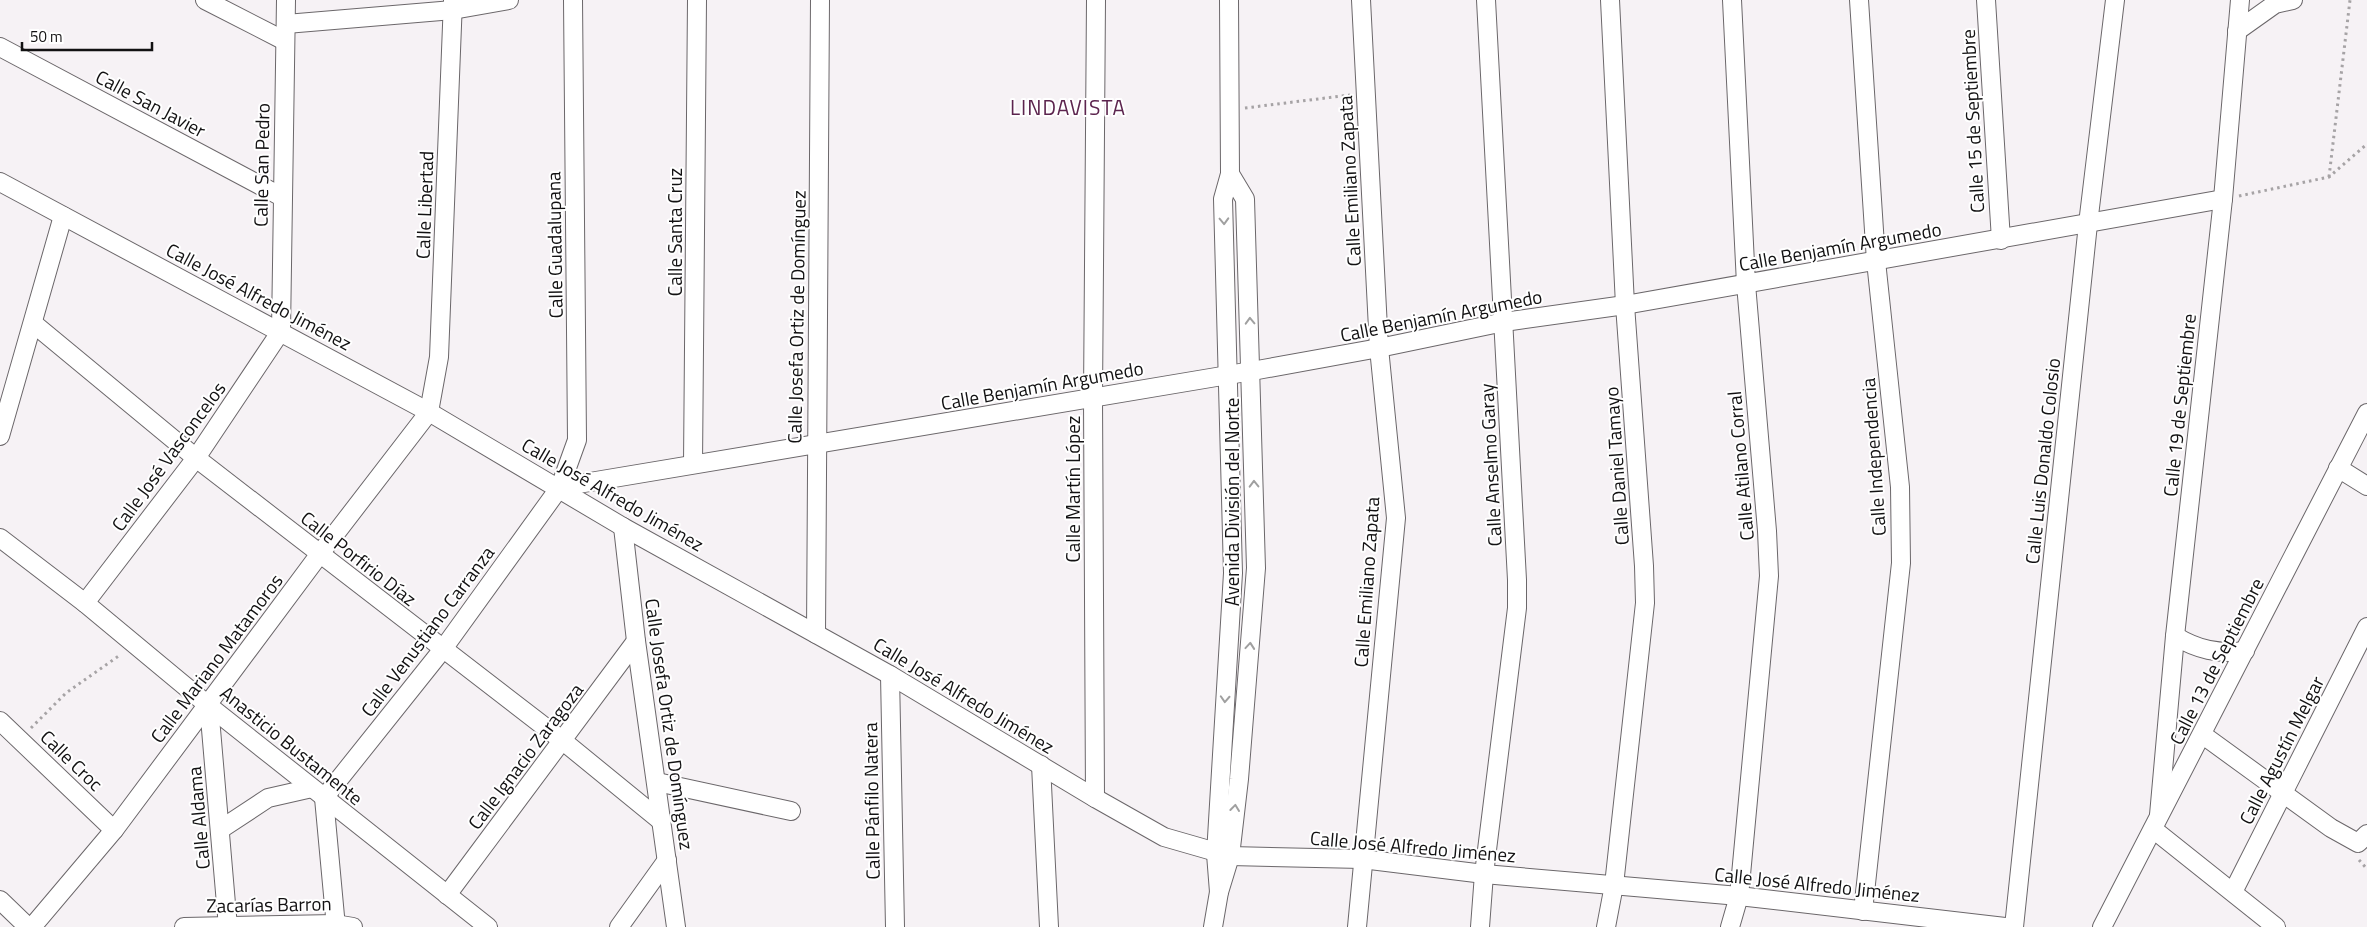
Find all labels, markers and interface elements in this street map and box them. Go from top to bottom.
scale bar [22,20,152,52]
text: 50 m [30,25,63,48]
street label: Calle 15 de Septiembre [1953,28,1991,214]
street label: Calle San Javier [91,62,212,144]
district label: LINDAVISTA [1010,91,1126,123]
street label: Calle Emiliano Zapata [1330,94,1368,267]
street label: Calle San Pedro [245,103,277,227]
street label: Calle Libertad [408,150,440,260]
street label: Calle Santa Cruz [660,168,689,296]
street label: Calle Guadalupana [538,171,570,319]
street label: Calle Josefa Ortiz de Domínguez [779,190,813,444]
street label: Calle Benjamín Argumedo [1736,214,1944,278]
one-way arrow [1218,218,1229,226]
street label: Calle José Alfredo Jiménez [161,235,357,357]
street label: Calle Benjamín Argumedo [1338,281,1544,349]
street label: Calle 19 de Septiembre [2155,312,2203,498]
one-way arrow [1244,317,1255,325]
street label: Calle Benjamín Argumedo [938,353,1146,417]
street label: Calle Luis Donaldo Colosio [2017,357,2067,565]
street label: Calle José Vasconcelos [104,375,232,537]
street label: Calle Independencia [1853,376,1893,537]
street label: Calle Anselmo Garay [1471,383,1509,547]
street label: Calle Daniel Tamayo [1596,386,1636,546]
street label: Calle Atilano Corral [1719,390,1761,542]
street label: Avenida División del Norte [1217,398,1246,606]
street label: Calle Martín López [1058,416,1087,562]
street label: Calle José Alfredo Jiménez [516,430,710,558]
one-way arrow [1249,480,1260,488]
street label: Calle Emiliano Zapata [1346,495,1386,668]
street label: Calle Porfirio Díaz [295,503,423,613]
street label: Calle Venustiano Carranza [353,539,501,722]
street label: Calle Mariano Matamoros [143,567,289,749]
street label: Calle 13 de Septiembre [2161,573,2271,749]
street label: Calle Josefa Ortiz de Domínguez [638,596,702,852]
street label: Calle José Alfredo Jiménez [868,629,1060,761]
one-way arrow [1244,642,1255,650]
street label: Calle Agustín Melgar [2231,670,2331,829]
street label: Calle Ignacio Zaragoza [460,676,590,835]
street label: Anasticio Bustamente [214,678,370,812]
one-way arrow [1220,695,1231,703]
street label: Calle Pánfilo Natera [855,722,887,880]
street label: Calle Croc [34,723,110,797]
street label: Calle Aldama [179,765,217,871]
one-way arrow [1229,803,1240,811]
street label: Calle José Alfredo Jiménez [1309,823,1517,869]
street label: Calle José Alfredo Jiménez [1713,859,1921,909]
street label: Zacarías Barron [206,888,332,920]

